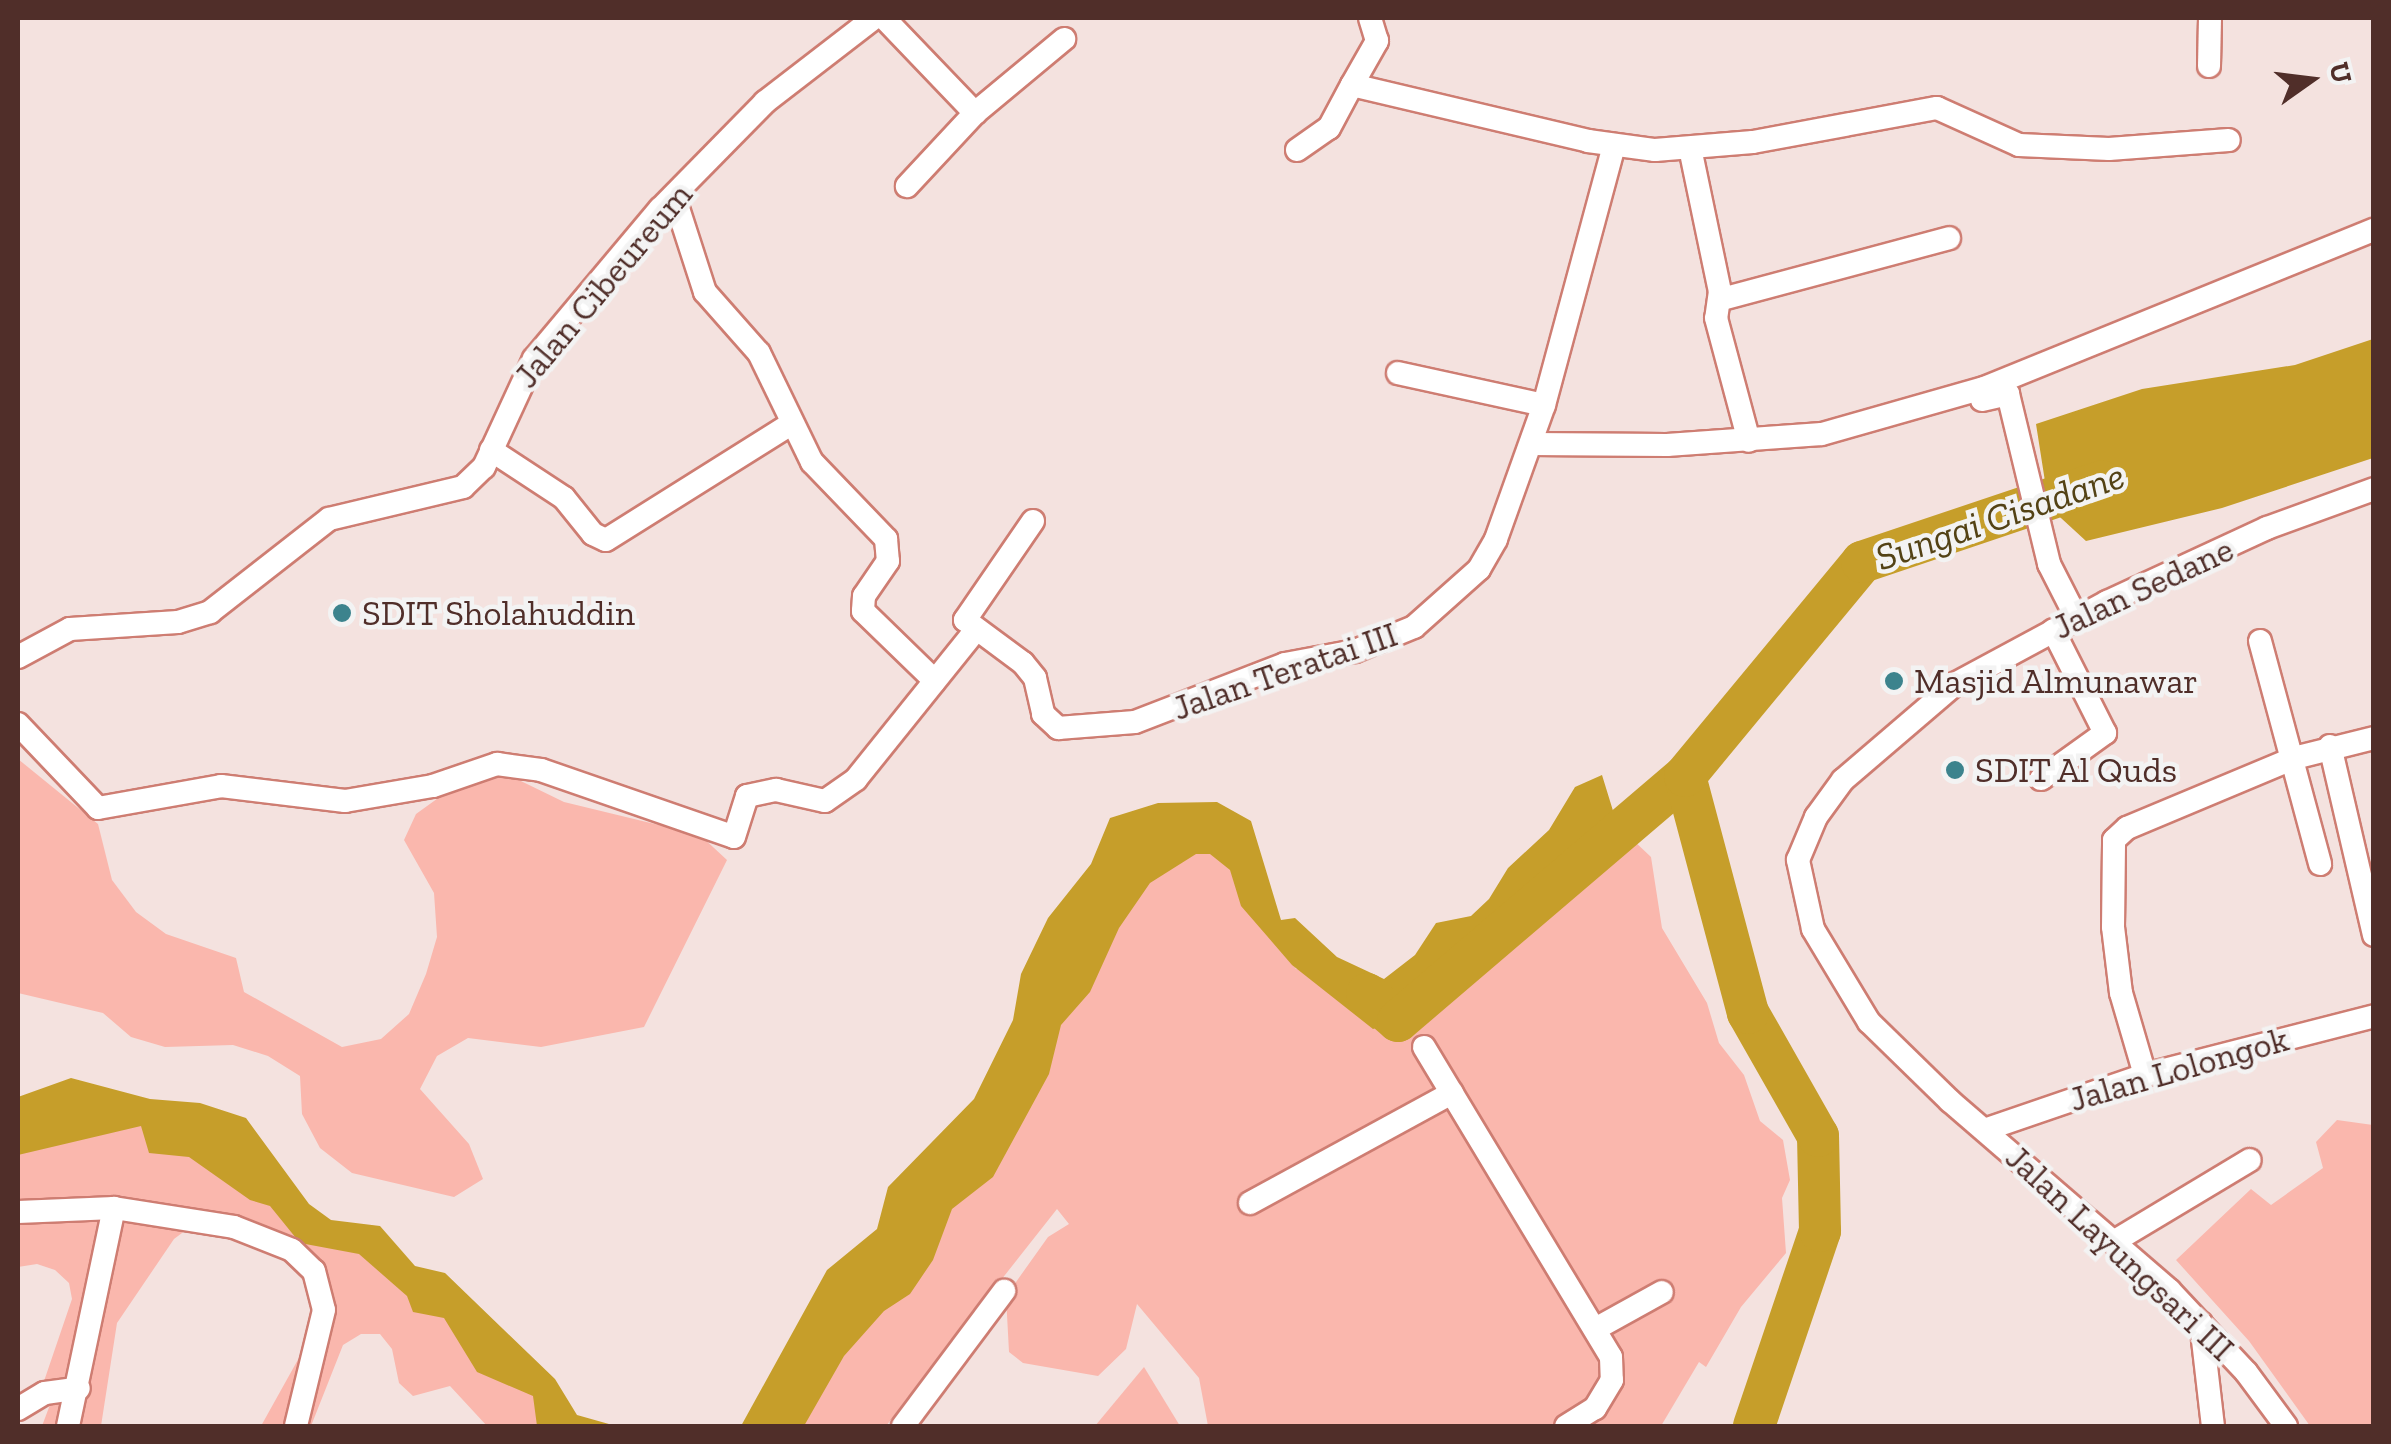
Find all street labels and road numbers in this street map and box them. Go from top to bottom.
street label: Jalan Cibeureum [505,174,701,396]
street label: Jalan Sedane [2046,528,2240,648]
street label: Jalan Teratai III [1167,613,1403,729]
street label: Jalan Lolongok [2065,1018,2293,1120]
street label: Jalan Layungsari III [1997,1136,2243,1370]

